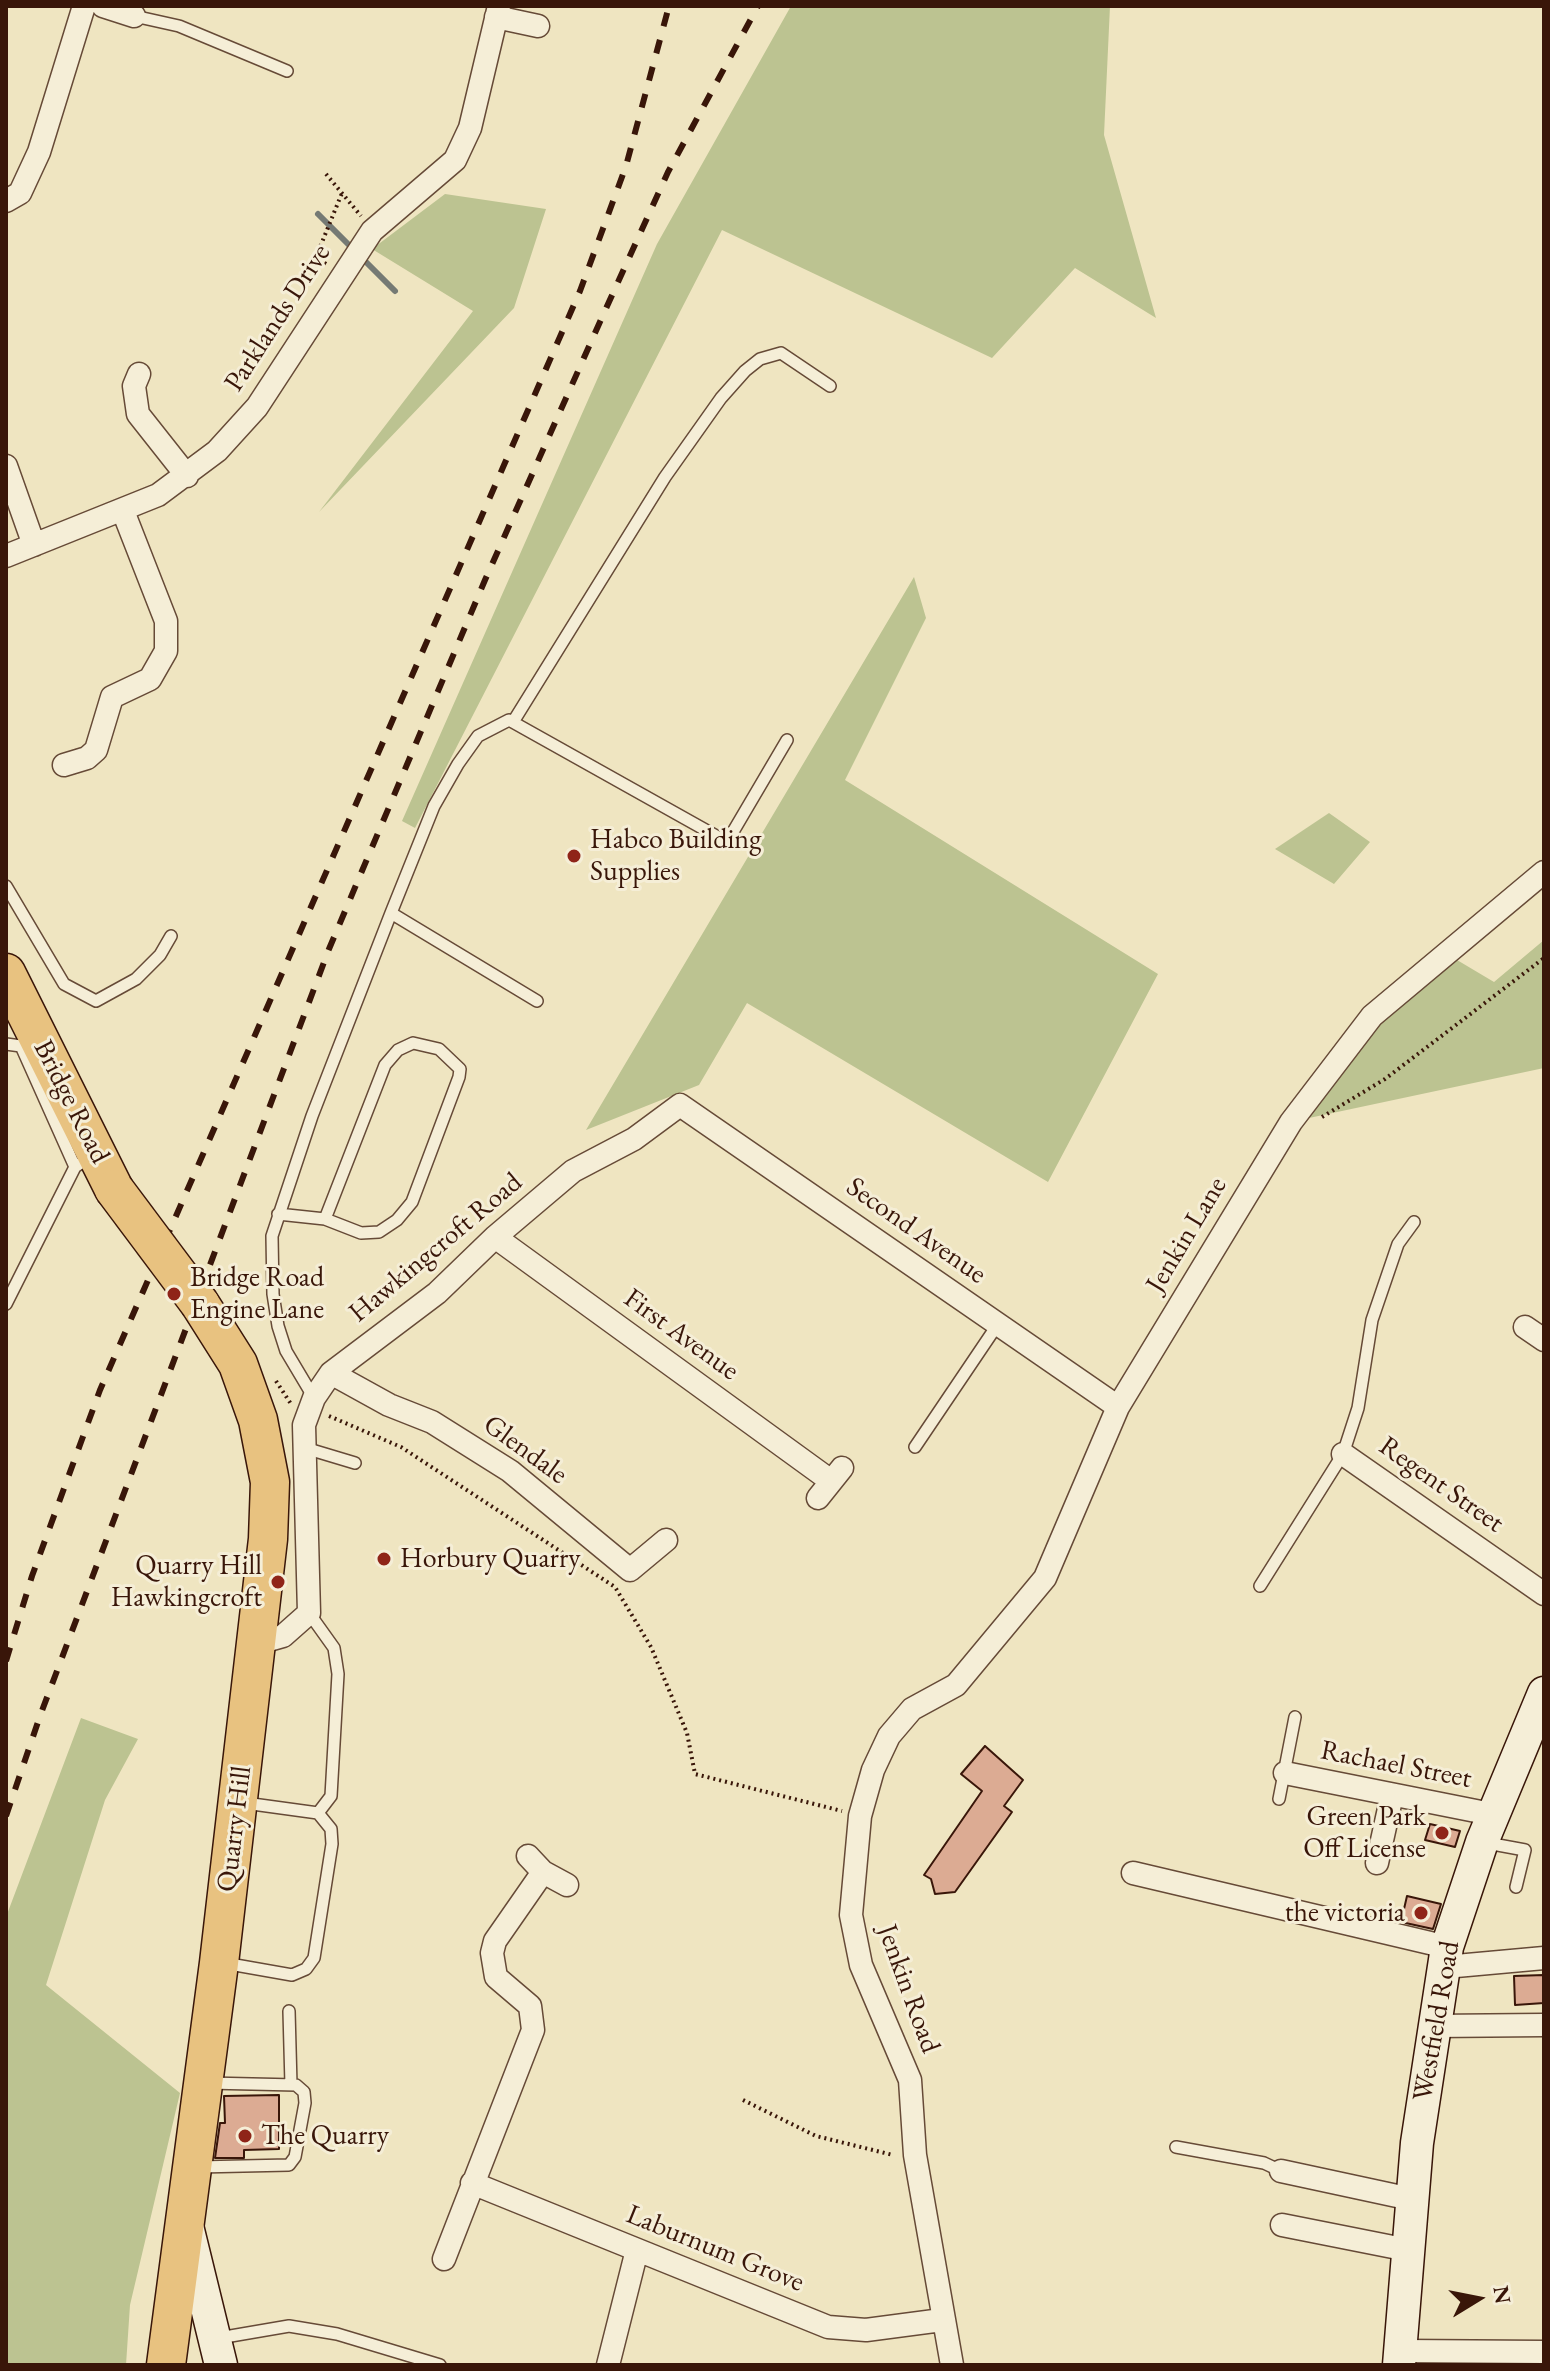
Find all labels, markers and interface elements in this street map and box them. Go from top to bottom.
street label: Parklands Drive [218,238,338,398]
place label: Habco Building Supplies [590,823,761,889]
marker: Habco Building Supplies [565,847,583,865]
street label: Bridge Road [26,1035,116,1169]
street label: Hawkingcroft Road [343,1166,529,1330]
street label: Second Avenue [839,1170,993,1292]
street label: Jenkin Lane [1139,1171,1235,1299]
place label: Bridge Road Engine Lane [190,1261,324,1327]
street label: First Avenue [617,1282,745,1388]
marker: Bridge Road Engine Lane [165,1285,183,1303]
street label: Glendale [476,1408,574,1492]
street label: Regent Street [1372,1430,1510,1540]
place label: Horbury Quarry [400,1542,581,1576]
place label: Quarry Hill Hawkingcroft [111,1549,262,1615]
marker: Horbury Quarry [375,1550,393,1568]
marker: Quarry Hill Hawkingcroft [269,1573,287,1591]
street label: Rachael Street [1318,1734,1474,1796]
street label: Quarry Hill [211,1764,259,1894]
place label: Green Park Off License [1303,1800,1426,1866]
marker: Green Park Off License [1433,1824,1451,1842]
place label: the victoria [1285,1896,1405,1930]
marker: the victoria [1412,1904,1430,1922]
street label: Jenkin Road [869,1920,947,2058]
street label: Westfield Road [1406,1938,1468,2104]
place label: The Quarry [261,2119,389,2153]
marker: The Quarry [236,2127,254,2145]
street label: Laburnum Grove [621,2198,809,2300]
north arrow [1438,2259,1518,2339]
text: N [1486,2283,1518,2306]

